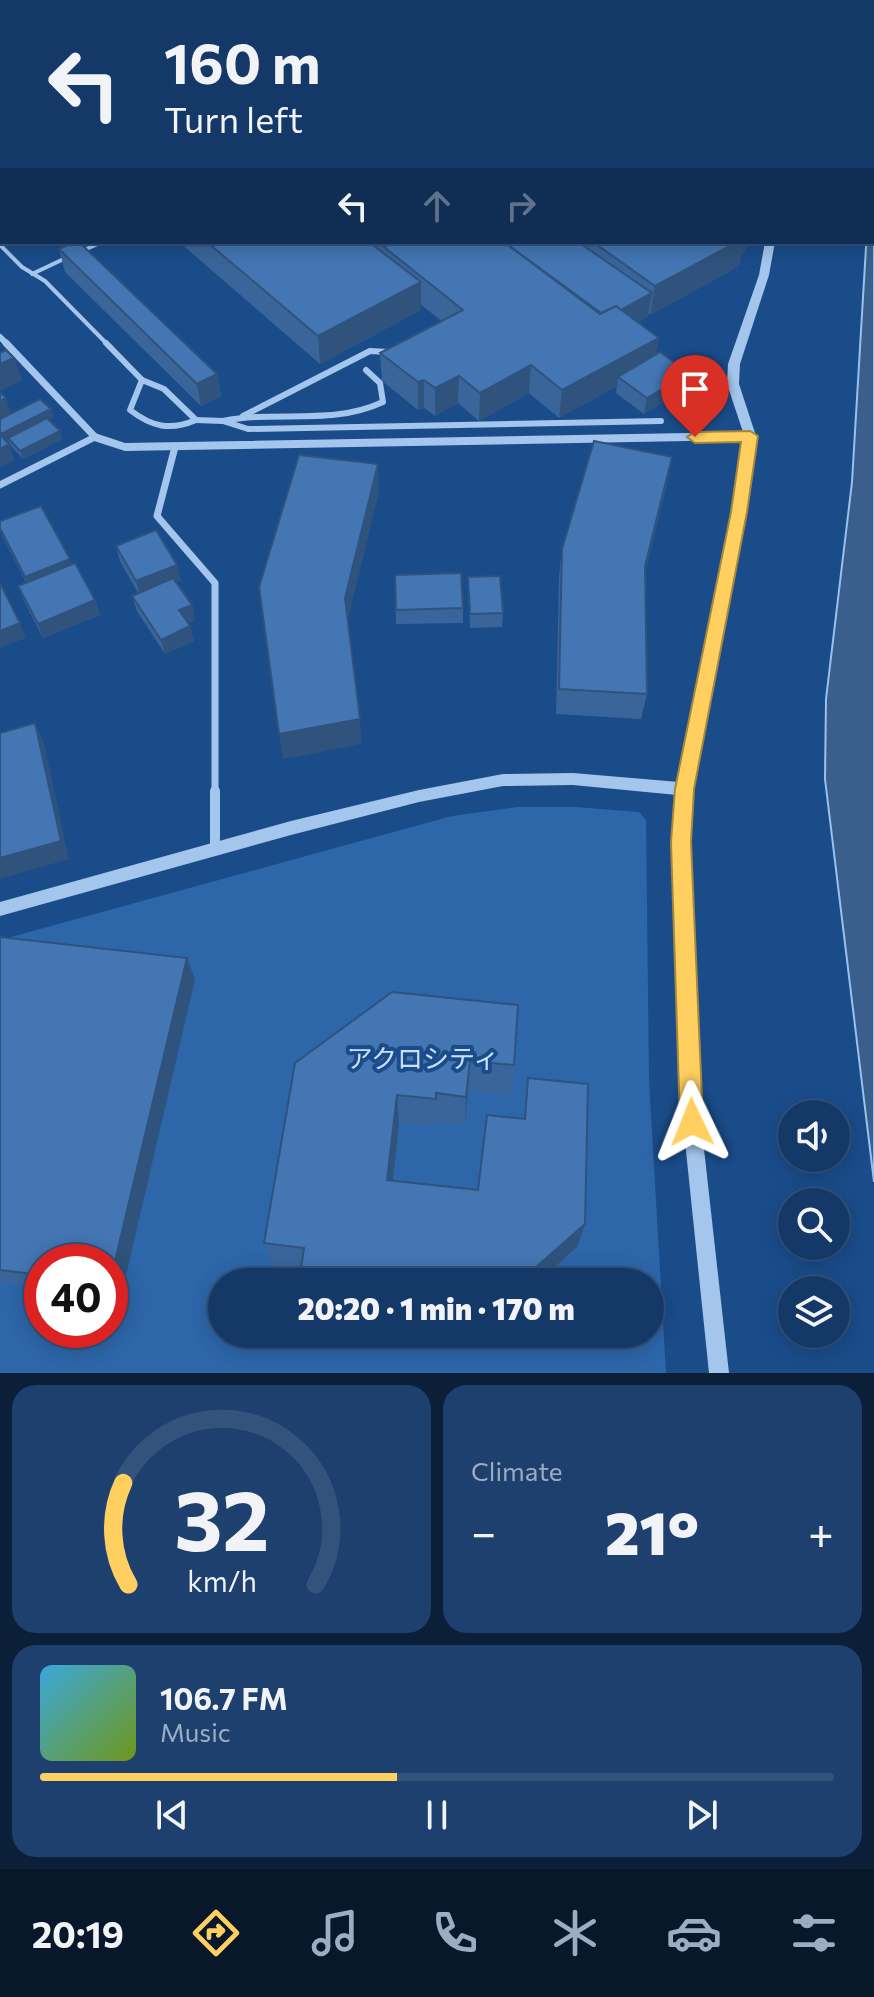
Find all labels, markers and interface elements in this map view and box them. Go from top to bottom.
text: 160 m [164,27,321,96]
icon: left [32,32,136,136]
text: Turn left [164,96,303,140]
icon: left [331,184,375,228]
icon: ahead [415,184,459,228]
icon: right [499,184,543,228]
pin [661,355,729,437]
icon: arrive [673,367,717,411]
park label: アクロシティ [346,1042,500,1073]
position arrow [650,1080,734,1164]
map controls [778,1100,850,1348]
button: sound [778,1100,850,1172]
button: search [778,1188,850,1260]
speed limit sign: 40 [24,1244,128,1348]
button: layers [778,1276,850,1348]
text: 20:20 · 1 min · 170 m [297,1289,575,1326]
text: Climate [471,1455,563,1486]
text: 32 [174,1466,269,1568]
text: 21° [605,1494,699,1567]
text: − [471,1504,496,1558]
text: + [808,1504,834,1558]
text: km/h [187,1563,256,1598]
text: 106.7 FM [160,1679,288,1716]
text: Music [160,1716,231,1747]
icon: previous [150,1793,194,1837]
icon: pause [415,1793,459,1837]
icon: next [680,1793,724,1837]
icon: directions [188,1905,244,1961]
icon: music [307,1905,363,1961]
icon: phone [427,1905,483,1961]
icon: climate [547,1905,603,1961]
icon: car [666,1905,722,1961]
icon: filters [786,1905,842,1961]
text: 20:19 [32,1911,124,1955]

